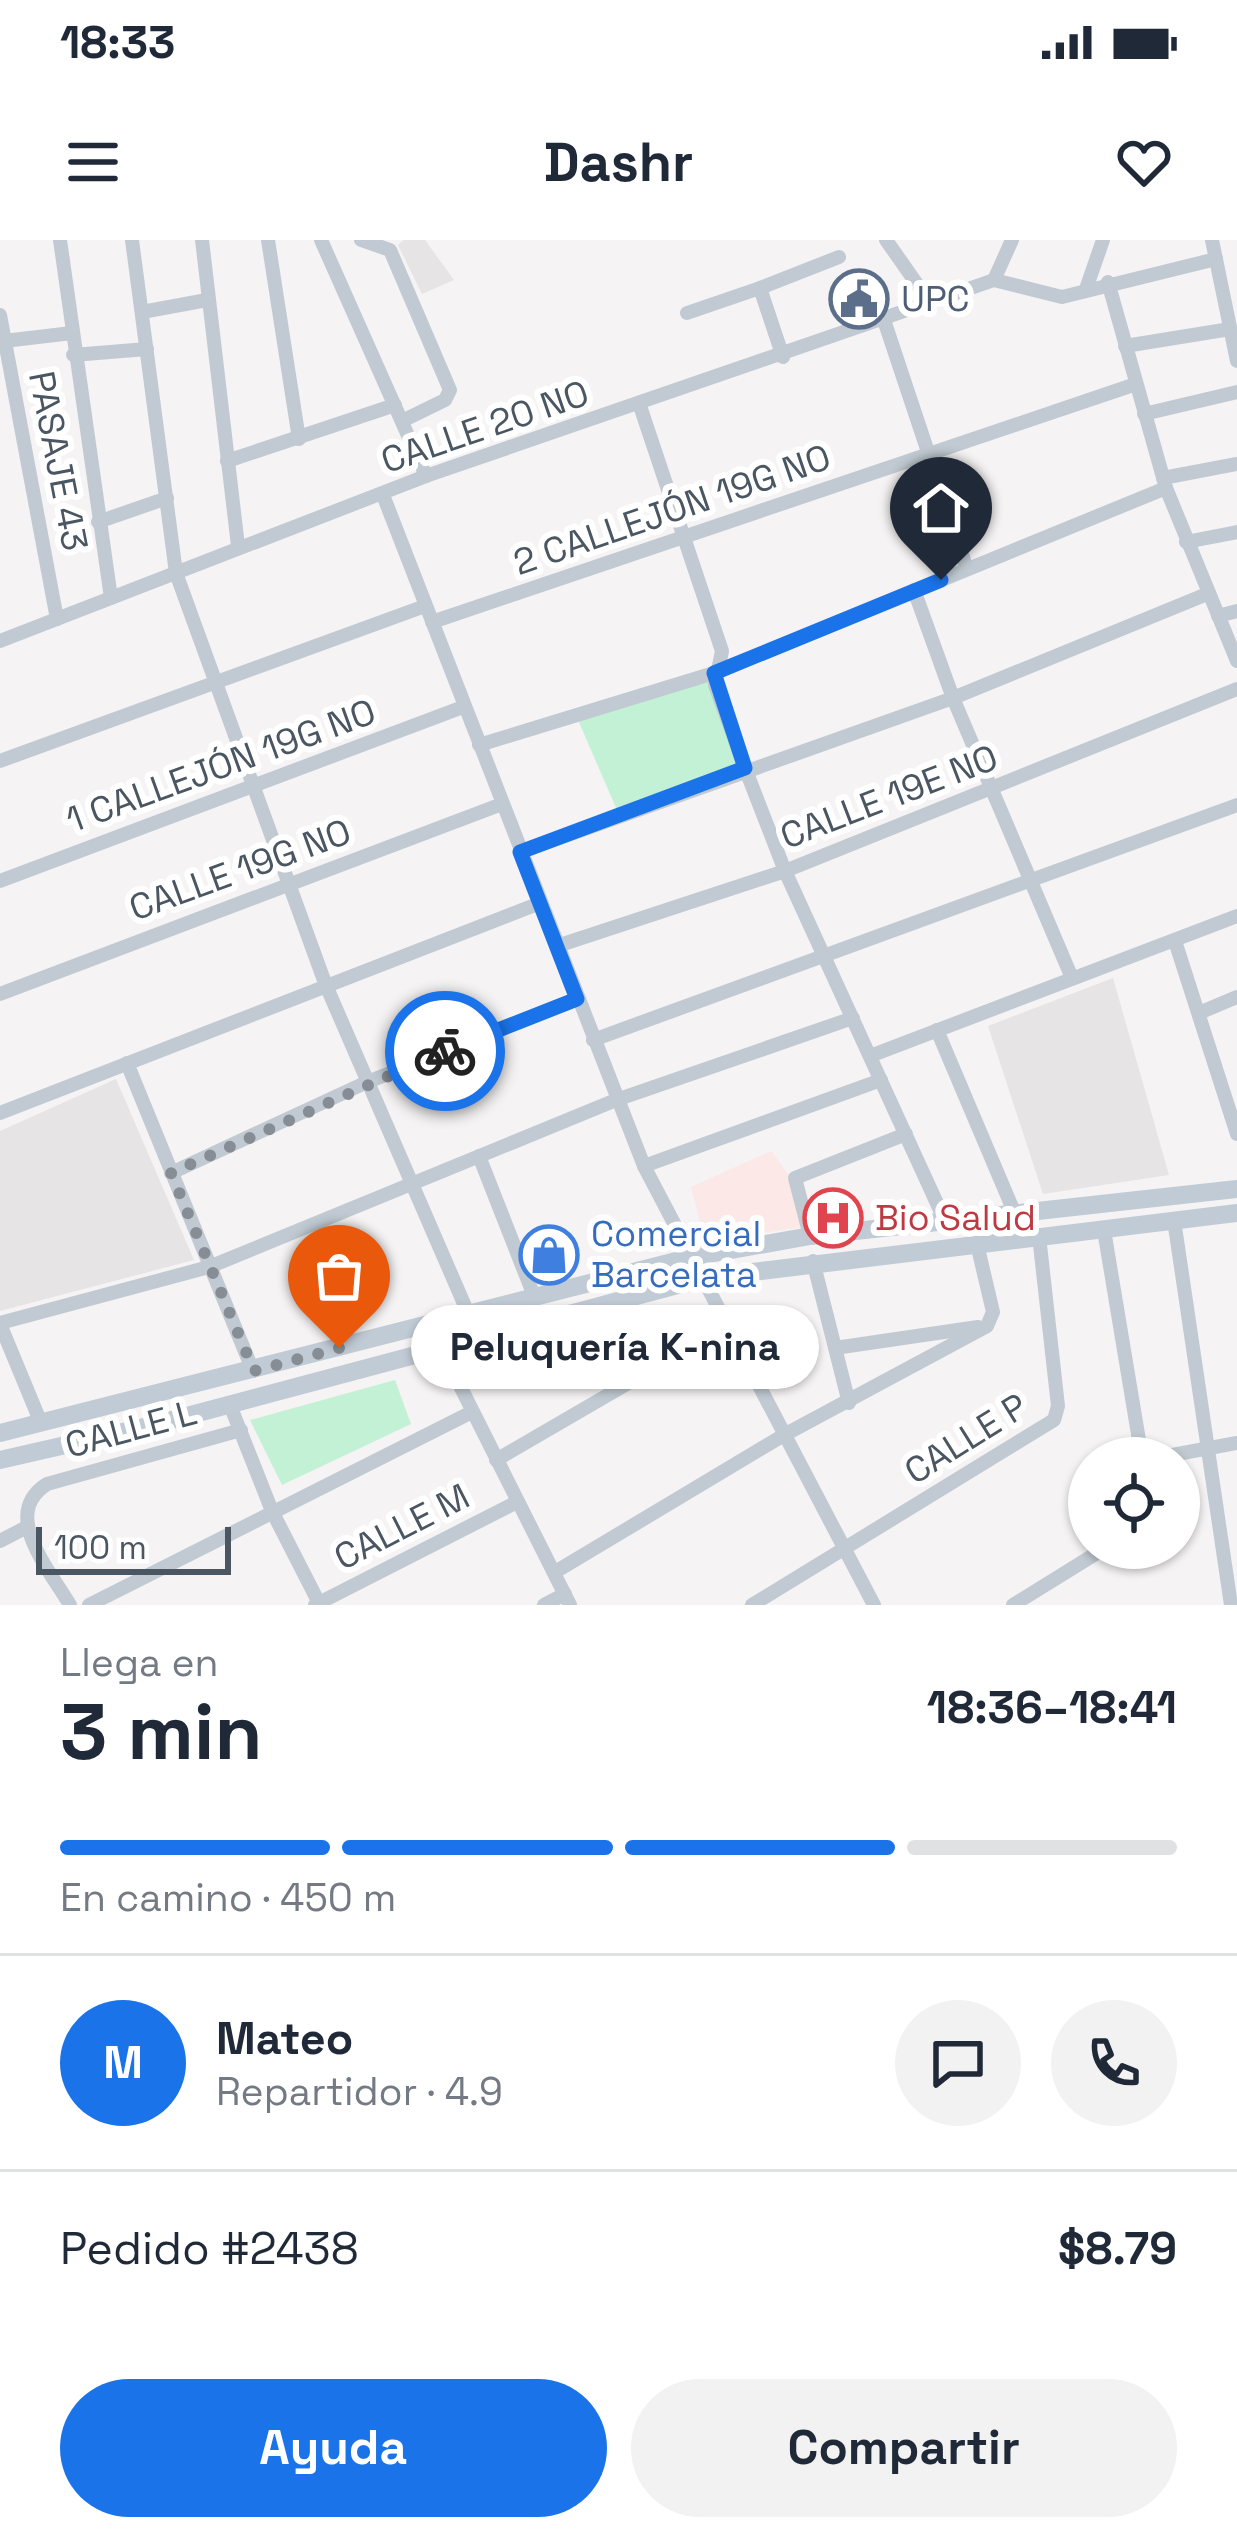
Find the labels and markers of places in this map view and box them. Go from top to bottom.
public building icon: UPC [828,268,890,330]
place label: UPC [901,276,970,322]
pin [890,457,992,580]
hospital icon: Bio Salud [802,1187,864,1249]
place label: Bio Salud [875,1195,1036,1241]
place label: Comercial Barcelata [591,1211,761,1298]
shop icon: Comercial Barcelata [518,1224,580,1286]
pin [288,1225,390,1348]
callout: Peluquería K-nina [411,1306,819,1390]

